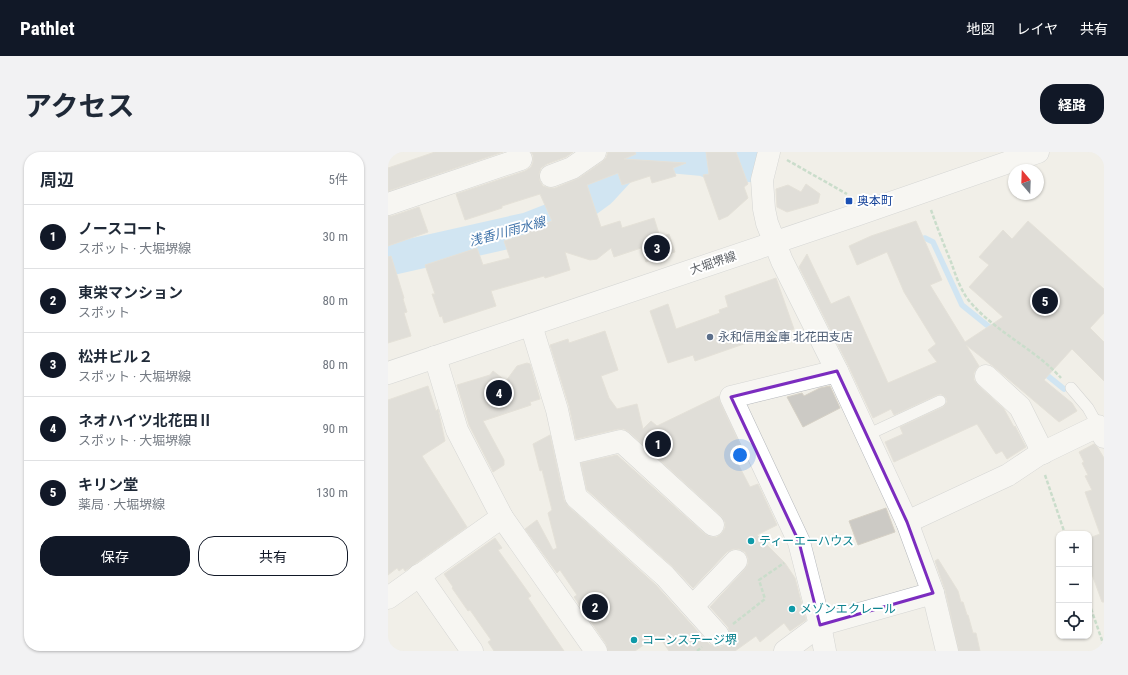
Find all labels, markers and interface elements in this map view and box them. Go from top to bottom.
text: Pathlet [20,17,75,40]
text: 地図 [966,21,994,37]
text: レイヤ [1016,21,1058,37]
text: 共有 [1080,21,1108,37]
button: 経路 [1040,84,1104,124]
text: アクセス [24,90,135,123]
north arrow [1008,164,1044,200]
text: 周辺 [40,170,74,190]
text: 5件 [329,172,348,187]
place label: 奥本町 [857,194,893,208]
marker: 奥本町 [844,196,854,206]
water label: 浅香川雨水線 [468,214,549,249]
text: ノースコート [78,220,167,238]
text: 1 [50,229,56,244]
text: 30 m [322,229,348,244]
pin: 3 [644,233,670,263]
text: スポット · 大堀堺線 [78,241,191,256]
street label: 大堀堺線 [688,249,738,277]
text: 東栄マンション [78,284,183,302]
pin: 5 [1032,286,1058,316]
text: 2 [50,293,56,308]
text: 80 m [322,293,348,308]
text: スポット [78,305,130,320]
place label: 永和信用金庫 北花田支店 [718,330,853,344]
marker: 永和信用金庫 北花田支店 [705,332,715,342]
text: 松井ビル２ [78,348,153,366]
text: 3 [50,357,56,372]
text: 80 m [322,357,348,372]
text: スポット · 大堀堺線 [78,369,191,384]
pin: 4 [486,378,512,408]
text: ネオハイツ北花田Ⅱ [78,412,213,430]
text: 4 [50,421,56,436]
text: 90 m [322,421,348,436]
pin: 1 [645,429,671,459]
text: スポット · 大堀堺線 [78,433,191,448]
your location [730,445,750,465]
text: キリン堂 [78,476,138,494]
text: 5 [50,485,56,500]
text: 130 m [316,485,348,500]
text: 薬局 · 大堀堺線 [78,497,165,512]
map controls [1056,531,1092,639]
button: + [1056,531,1092,567]
place label: ティーエーハウス [759,534,854,548]
button: 保存 [40,536,190,576]
button: 共有 [198,536,348,576]
marker: ティーエーハウス [746,536,756,546]
button: − [1056,567,1092,603]
pin: 2 [582,592,608,622]
place label: メゾンエクレール [800,602,896,616]
button: locate [1056,603,1092,639]
marker: メゾンエクレール [787,604,797,614]
place label: コーンステージ堺 [642,633,737,647]
marker: コーンステージ堺 [629,635,639,645]

